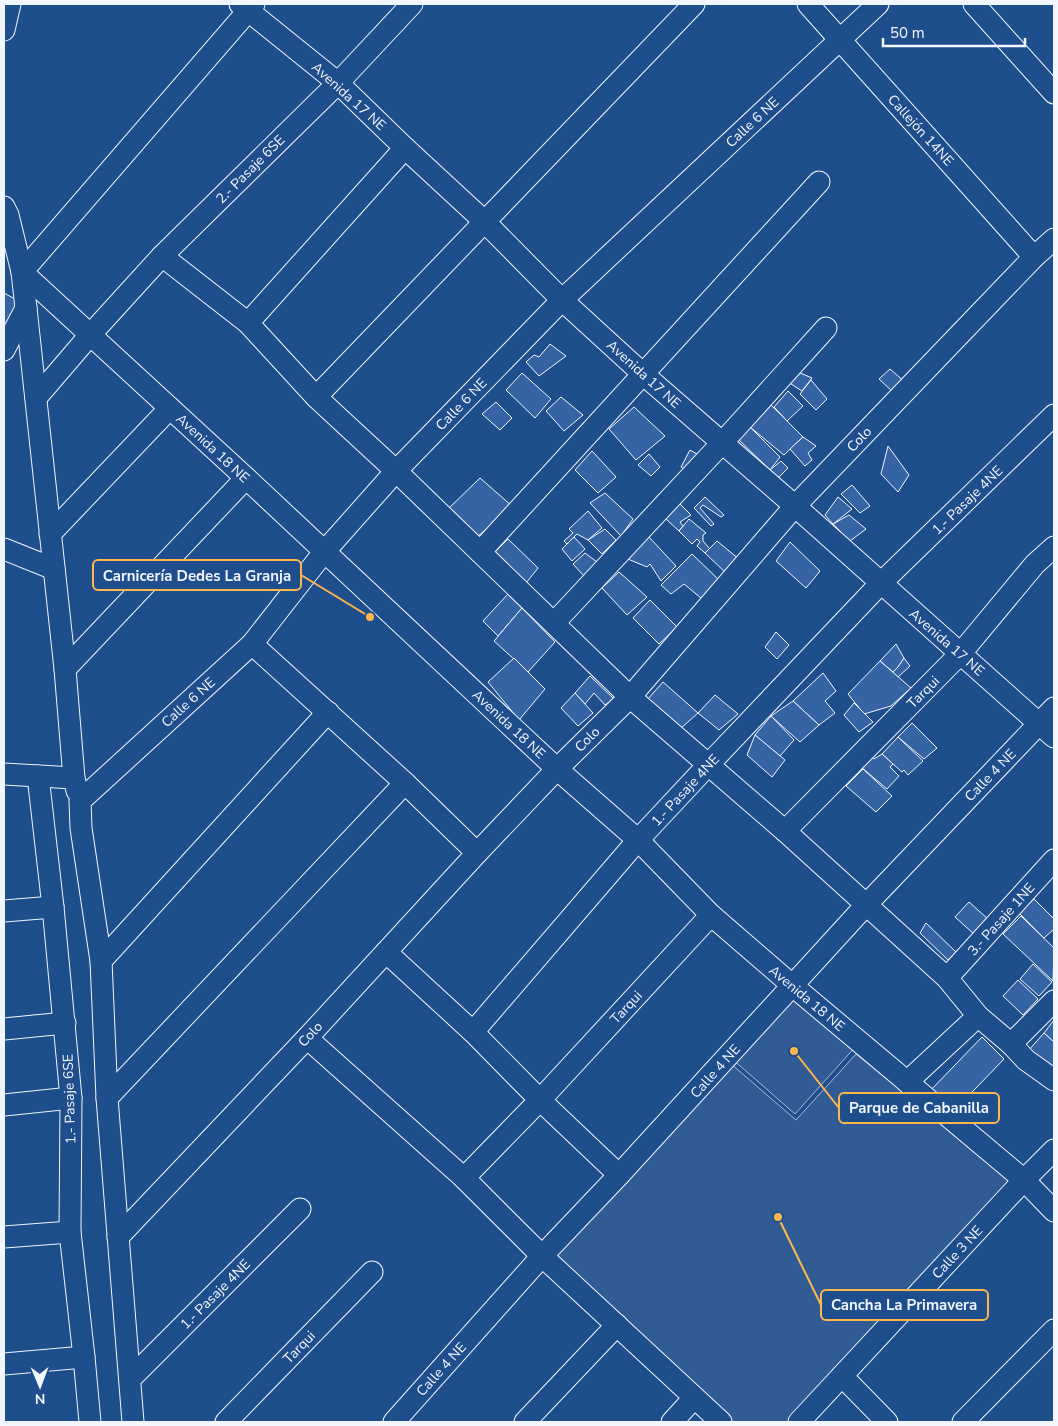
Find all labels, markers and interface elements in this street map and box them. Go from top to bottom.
scale bar [883,15,1026,47]
text: 50 m [890,23,925,43]
street label: Avenida 17 NE [307,58,390,135]
street label: Callejón 14NE [883,90,958,170]
street label: Calle 6 NE [722,93,783,152]
street label: 2.- Pasaje 6SE [212,131,289,208]
street label: Avenida 17 NE [602,336,685,413]
street label: Calle 6 NE [431,374,491,435]
street label: Avenida 18 NE [172,409,253,487]
street label: Colo [843,422,876,456]
street label: 1.- Pasaje 4NE [928,462,1007,539]
callout: Carnicería Dedes La Granja [93,560,301,590]
text: Carnicería Dedes La Granja [103,566,291,586]
street label: Avenida 17 NE [905,604,988,680]
street label: Tarqui [903,672,944,713]
street label: Calle 6 NE [157,673,219,732]
street label: Avenida 18 NE [468,685,549,763]
street label: Colo [571,722,604,756]
street label: Calle 4 NE [960,745,1020,806]
street label: 1.- Pasaje 4NE [647,750,724,830]
street label: 3.- Pasaje 1NE [964,879,1039,960]
street label: Avenida 18 NE [765,961,849,1036]
street label: Tarqui [606,987,647,1028]
street label: Colo [294,1017,327,1051]
street label: Calle 4 NE [686,1040,745,1102]
street label: 1.- Pasaje 6SE [58,1054,81,1144]
callout: Parque de Cabanilla [839,1093,999,1123]
text: Parque de Cabanilla [849,1098,989,1118]
street label: Calle 3 NE [928,1222,987,1283]
street label: 1.- Pasaje 4NE [176,1255,255,1334]
callout: Cancha La Primavera [821,1290,988,1320]
text: Cancha La Primavera [831,1295,977,1315]
street label: Tarqui [279,1327,320,1368]
street label: Calle 4 NE [412,1338,471,1400]
north arrow [15,1361,65,1411]
text: N [35,1389,46,1408]

